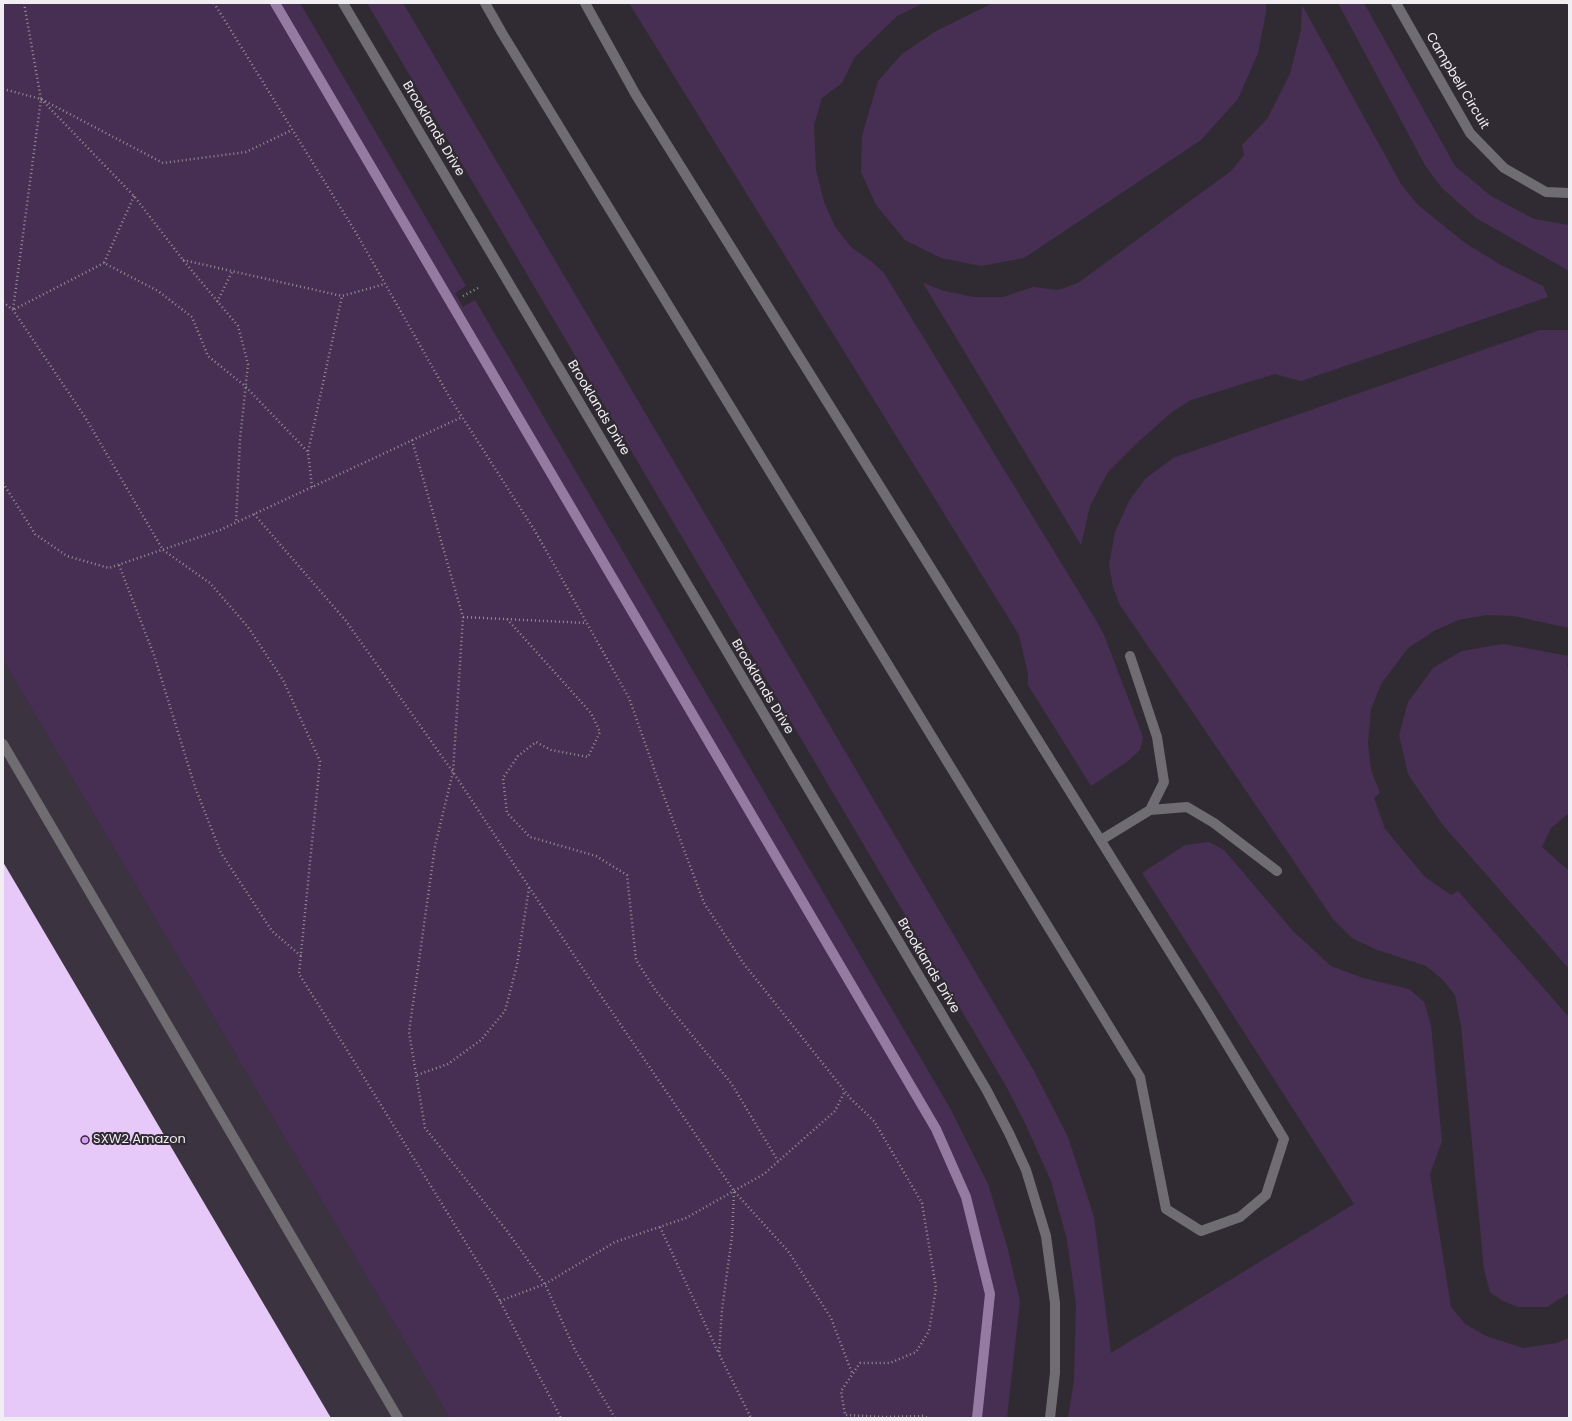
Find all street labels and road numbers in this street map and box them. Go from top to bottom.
street label: Campbell Circuit [1422,30,1492,132]
street label: Brooklands Drive [398,79,468,179]
street label: Brooklands Drive [563,358,633,458]
street label: Brooklands Drive [727,637,797,737]
street label: Brooklands Drive [893,916,963,1016]

